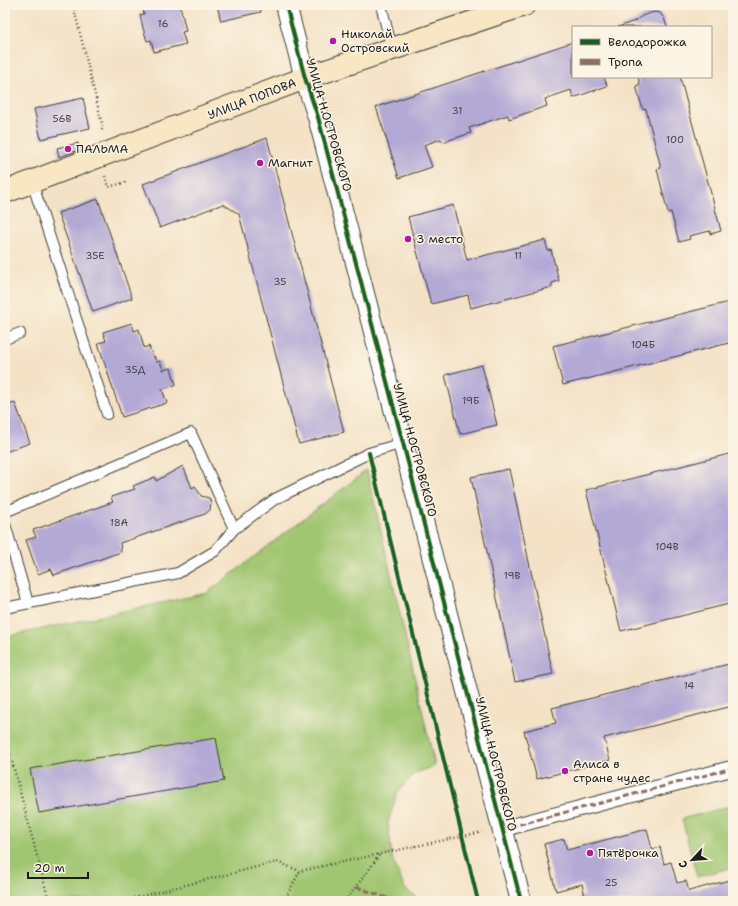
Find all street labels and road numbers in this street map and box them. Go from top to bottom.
street label: УЛИЦА Н.ОСТРОВСКОГО [302,57,356,193]
street label: УЛИЦА ПОПОВА [205,75,299,123]
street label: УЛИЦА Н.ОСТРОВСКОГО [389,381,441,519]
street label: УЛИЦА Н.ОСТРОВСКОГО [472,695,520,833]

